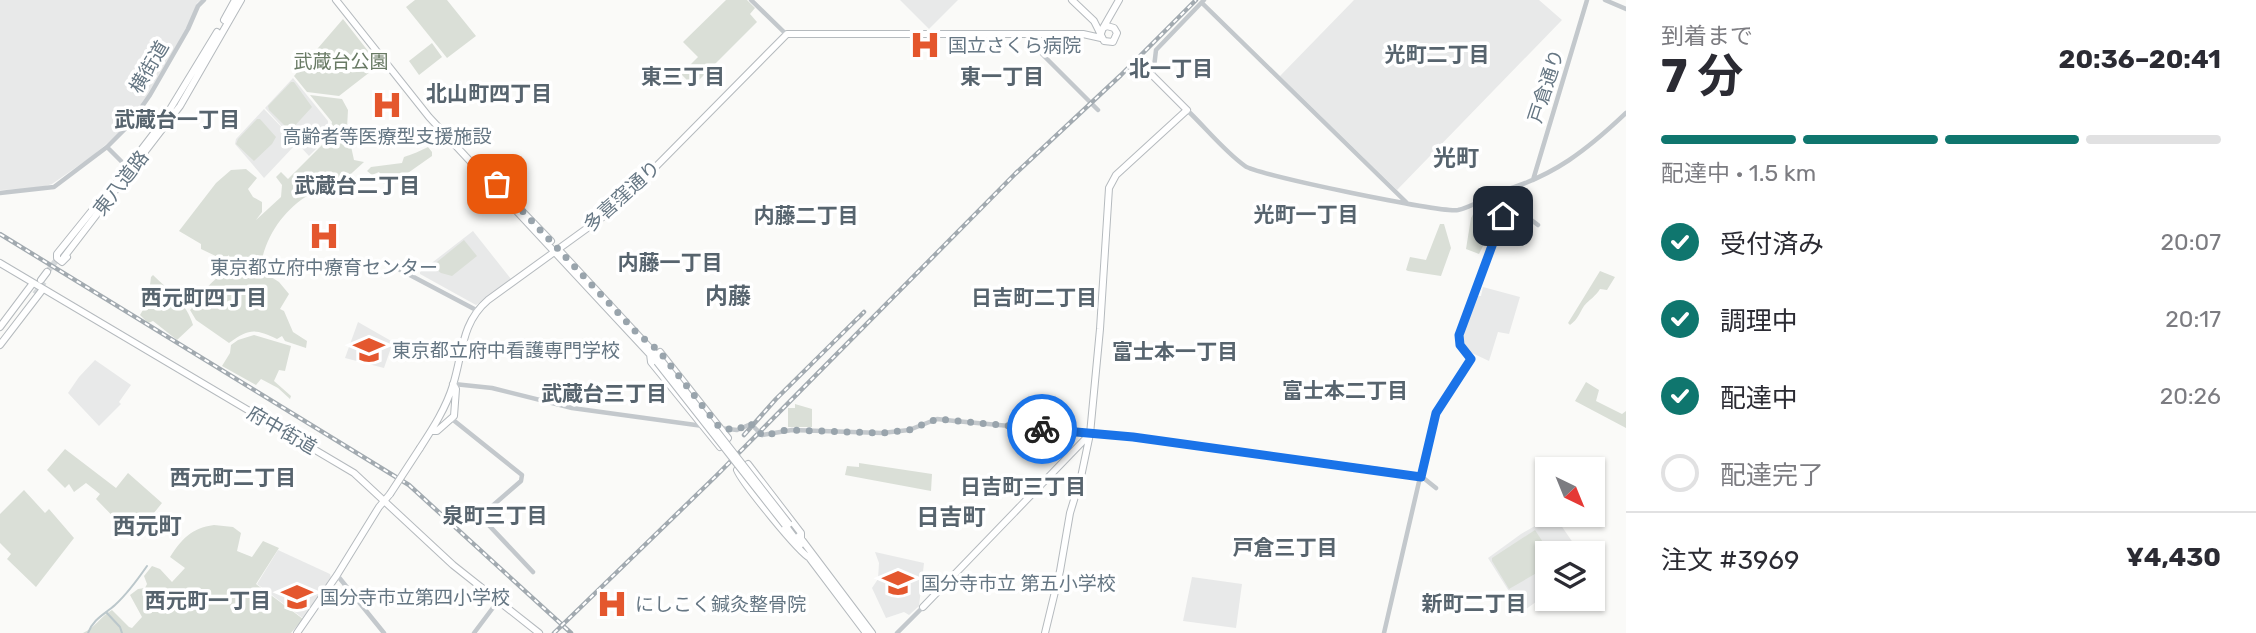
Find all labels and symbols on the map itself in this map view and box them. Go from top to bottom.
hospital icon: 国立さくら病院 [908,28,942,62]
place label: 国立さくら病院 [948,34,1081,57]
street label: 横街道 [124,37,174,97]
district label: 光町二丁目 [1385,42,1490,67]
street label: 戸倉通り [1523,46,1569,126]
park label: 武蔵台公園 [293,50,389,73]
district label: 北一丁目 [1129,56,1213,81]
district label: 東三丁目 [641,64,725,89]
district label: 東一丁目 [960,64,1044,89]
district label: 北山町四丁目 [426,81,552,106]
hospital icon: 高齢者等医療型支援施設 [370,88,404,122]
district label: 武蔵台一丁目 [114,107,240,132]
place label: 高齢者等医療型支援施設 [282,125,492,148]
district label: 光町 [1433,144,1479,172]
street label: 東八道路 [89,146,153,220]
pin [467,154,527,214]
street label: 多喜窪通り [579,156,665,236]
district label: 武蔵台二丁目 [294,173,420,198]
pin [1473,186,1533,246]
district label: 光町一丁目 [1254,202,1359,227]
district label: 内藤二丁目 [754,203,859,228]
hospital icon: 東京都立府中療育センター [307,219,341,253]
district label: 内藤一丁目 [618,250,723,275]
place label: 東京都立府中療育センター [210,256,438,279]
district label: 内藤 [705,282,751,310]
district label: 西元町四丁目 [141,285,267,310]
district label: 日吉町二丁目 [971,285,1097,310]
school or university icon: 東京都立府中看護専門学校 [352,333,386,367]
place label: 東京都立府中看護専門学校 [392,339,620,362]
district label: 富士本一丁目 [1112,339,1238,364]
district label: 富士本二丁目 [1282,378,1408,403]
district label: 武蔵台三丁目 [541,381,667,406]
courier [1007,394,1077,464]
street label: 府中街道 [243,401,321,459]
north arrow [1535,457,1605,527]
district label: 西元町二丁目 [170,465,296,490]
district label: 日吉町三丁目 [960,474,1086,499]
district label: 泉町三丁目 [443,503,548,528]
district label: 日吉町 [917,503,986,531]
district label: 西元町 [113,512,182,540]
district label: 戸倉三丁目 [1233,535,1338,560]
school or university icon: 国分寺市立 第五小学校 [881,566,915,600]
place label: 国分寺市立 第五小学校 [921,572,1116,595]
school or university icon: 国分寺市立第四小学校 [280,580,314,614]
place label: 国分寺市立第四小学校 [320,586,510,609]
hospital icon: にしこく鍼灸整骨院 [595,587,629,621]
district label: 西元町一丁目 [145,588,271,613]
district label: 新町二丁目 [1422,591,1527,616]
place label: にしこく鍼灸整骨院 [635,593,806,616]

